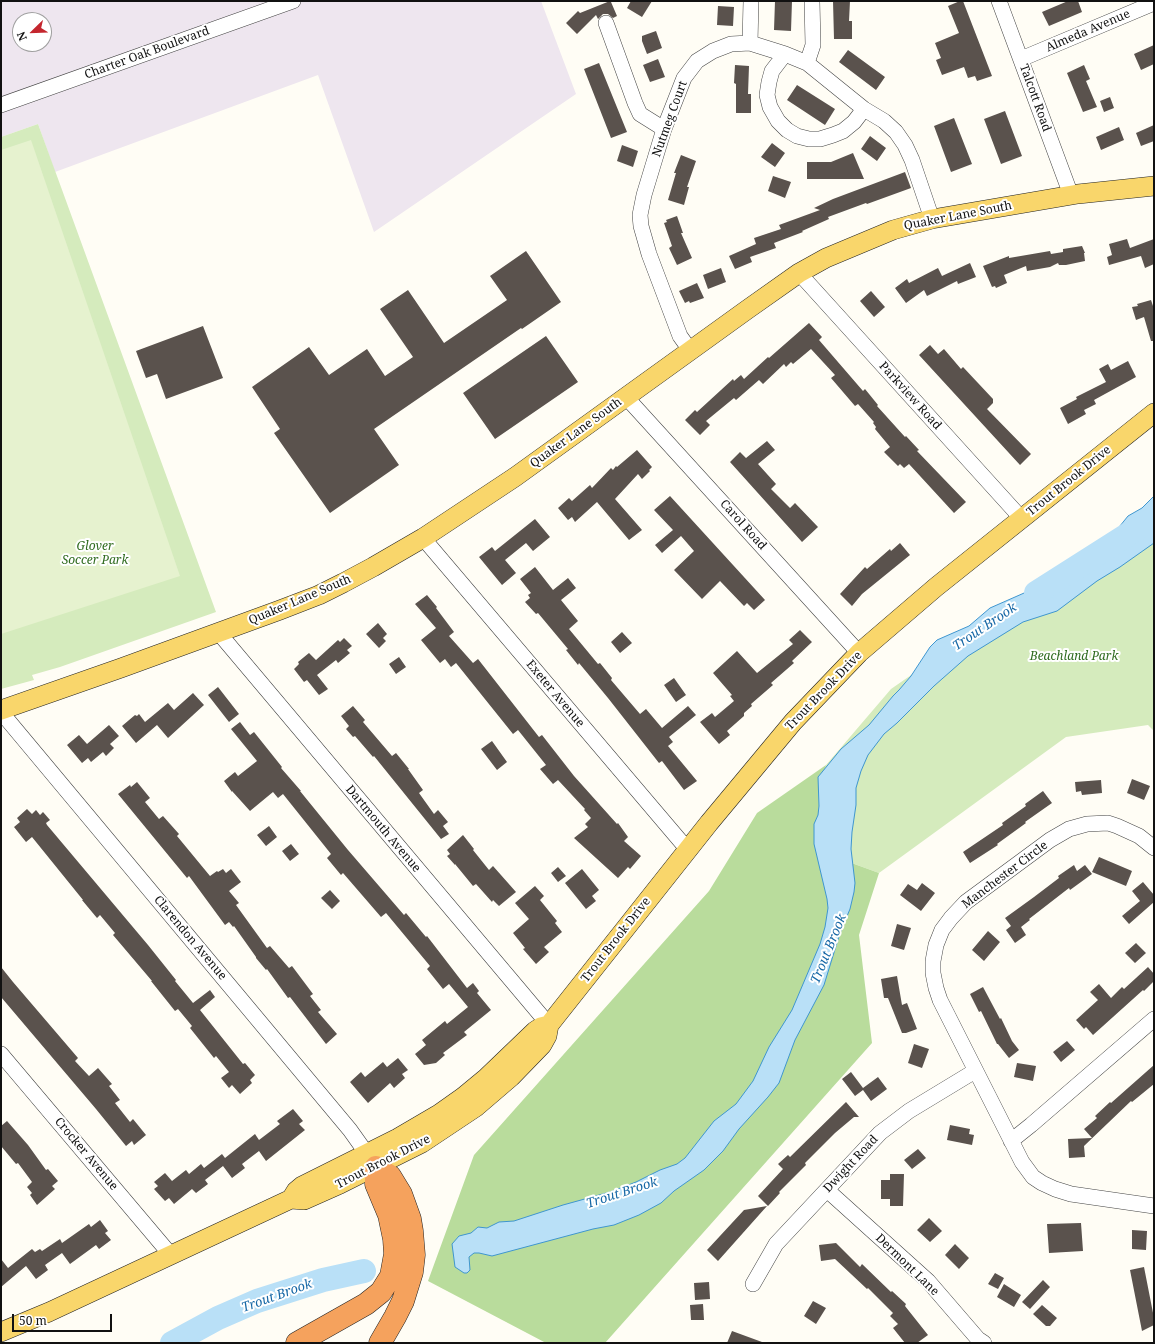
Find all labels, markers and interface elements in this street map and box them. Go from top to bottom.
street label: Almeda Avenue [1044,7,1132,55]
north arrow [12,12,52,52]
street label: Charter Oak Boulevard [83,24,211,82]
text: N [13,30,30,43]
street label: Talcott Road [1016,62,1054,134]
street label: Nutmeg Court [650,79,690,159]
street label: Quaker Lane South [903,198,1013,234]
street label: Parkview Road [876,359,944,433]
street label: Quaker Lane South [527,395,625,471]
street label: Trout Brook Drive [1024,443,1114,519]
street label: Carol Road [717,497,769,553]
park label: Glover Soccer Park [62,540,128,568]
street label: Quaker Lane South [247,572,353,628]
water label: Trout Brook [950,600,1020,654]
street label: Trout Brook Drive [783,649,865,733]
park label: Beachland Park [1030,650,1118,664]
street label: Exeter Avenue [523,658,587,730]
street label: Dartmouth Avenue [342,783,424,875]
street label: Manchester Circle [959,838,1051,912]
street label: Clarendon Avenue [151,893,229,983]
street label: Trout Brook Drive [578,895,654,985]
water label: Trout Brook [808,912,850,986]
street label: Crocker Avenue [51,1115,121,1193]
street label: Trout Brook Drive [333,1132,433,1192]
street label: Dwight Road [821,1132,881,1196]
water label: Trout Brook [584,1174,660,1212]
street label: Dermont Lane [872,1231,942,1299]
water label: Trout Brook [240,1276,314,1316]
scale bar [14,1306,114,1332]
text: 50 m [19,1312,47,1329]

